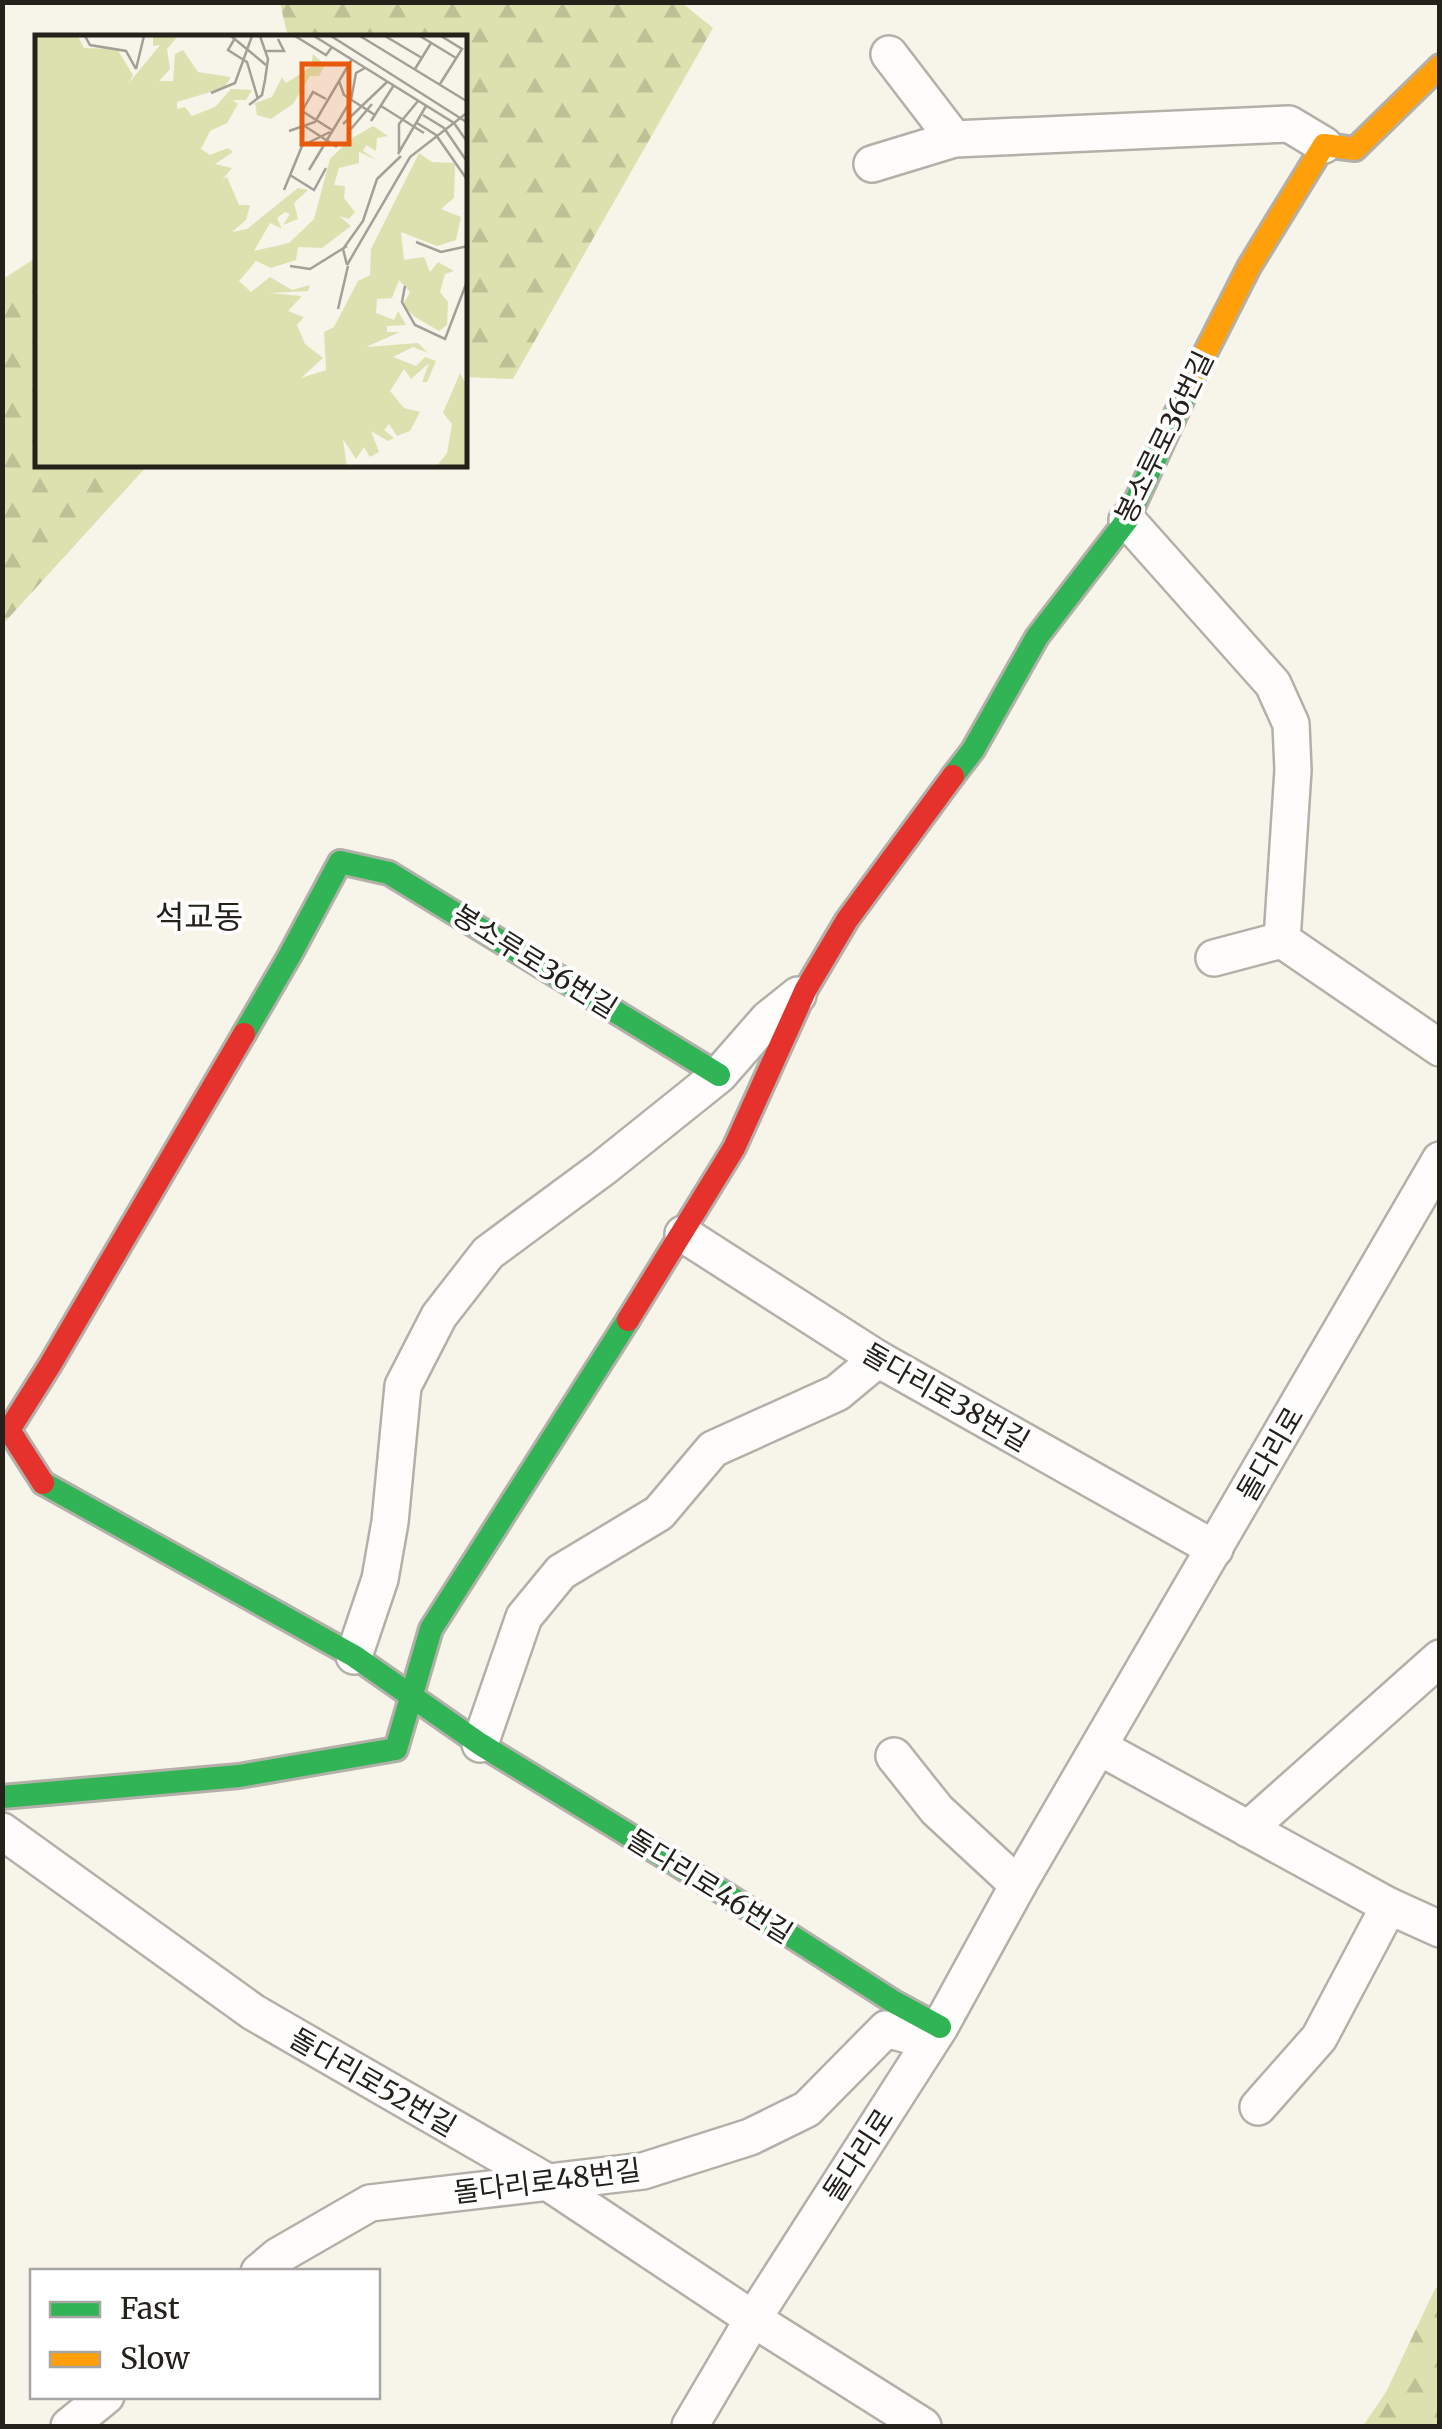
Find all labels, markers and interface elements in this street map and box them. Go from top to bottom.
inset map [35,35,468,468]
street label: 봉소루로36번길 [1107,345,1221,529]
street label: 봉소루로36번길 [446,896,624,1026]
district label: 석교동 [155,897,243,937]
street label: 돌다리로38번길 [856,1335,1036,1459]
street label: 돌다리로 [1229,1400,1311,1508]
street label: 돌다리로46번길 [621,1821,799,1951]
street label: 돌다리로52번길 [283,2020,463,2144]
street label: 돌다리로 [815,2102,901,2208]
street label: 돌다리로48번길 [451,2152,643,2210]
legend [30,2269,380,2399]
text: Fast [120,2289,180,2327]
text: Slow [120,2339,190,2377]

